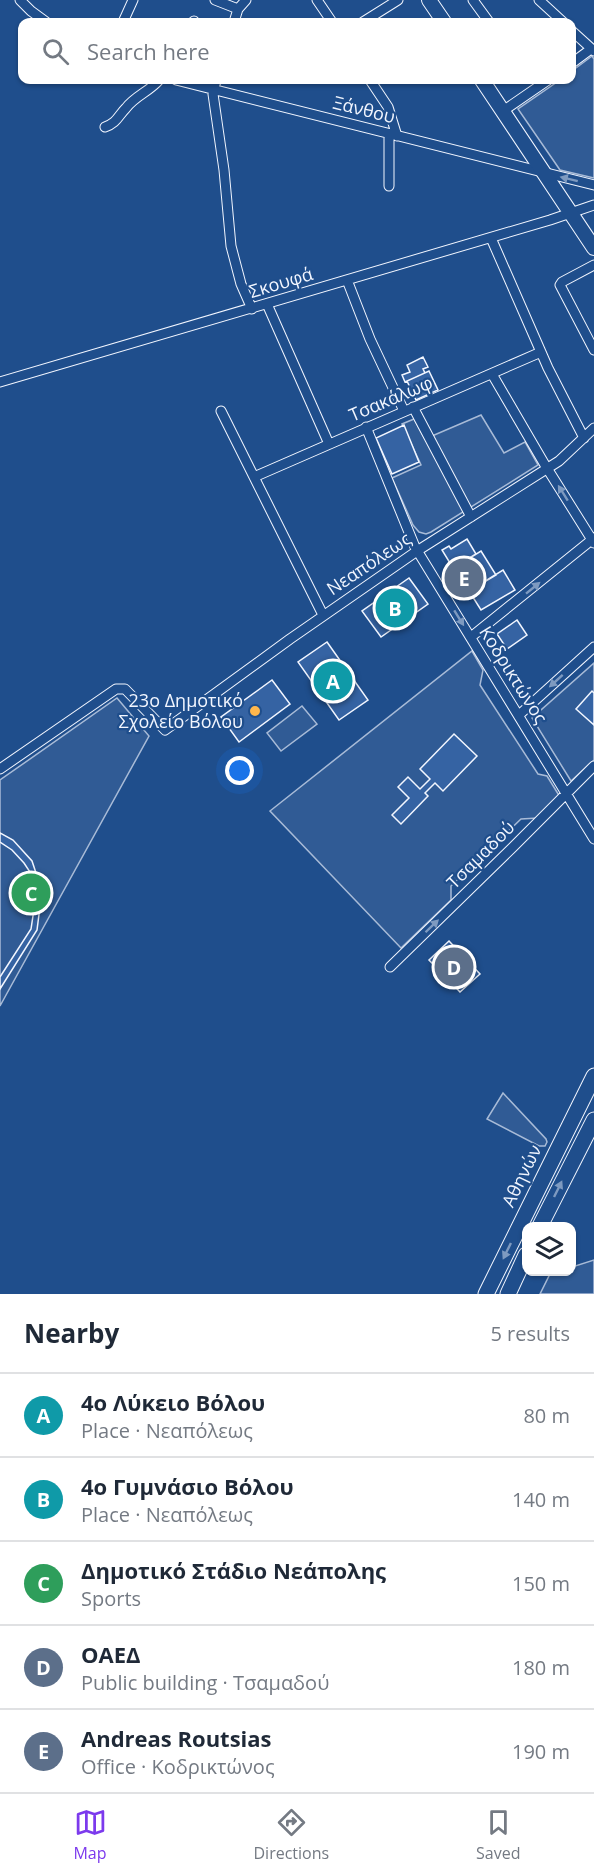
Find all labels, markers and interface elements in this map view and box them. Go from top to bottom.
search box [18,18,576,84]
icon: search [39,35,72,68]
text: Search here [87,36,210,66]
street label: Ξάνθου [331,90,398,128]
one-way arrow [560,174,578,184]
street label: Σκουφά [246,261,315,303]
street label: Τσακάλωφ [345,370,436,426]
one-way arrow [557,486,569,502]
street label: Νεαπόλεως [322,526,415,600]
pin: E [444,556,484,600]
one-way arrow [525,581,541,594]
pin: B [376,586,414,630]
one-way arrow [454,610,465,626]
street label: Κοδρικτώνος [474,621,554,728]
pin: A [314,658,352,704]
one-way arrow [549,674,564,687]
place label: 23ο Δημοτικό Σχολείο Βόλου [118,688,243,733]
marker: 23ο Δημοτικό Σχολείο Βόλου [248,704,262,718]
your location [225,756,254,785]
street label: Τσαμαδού [441,815,519,893]
pin: C [12,870,51,916]
one-way arrow [424,920,438,934]
pin: D [434,944,474,990]
street label: Αθηνών [496,1140,547,1211]
one-way arrow [553,1180,563,1198]
map controls [522,1222,576,1276]
button: layers [522,1222,576,1276]
one-way arrow [502,1242,511,1259]
text: Nearby [24,1315,119,1351]
text: 5 results [490,1320,570,1347]
text: 4ο Λύκειο Βόλου [81,1387,265,1417]
text: A [37,1402,50,1429]
text: 80 m [523,1402,570,1429]
text: Place · Νεαπόλεως [81,1417,253,1444]
text: 4ο Γυμνάσιο Βόλου [81,1471,294,1501]
text: B [37,1486,50,1513]
text: 140 m [512,1486,570,1513]
text: Place · Νεαπόλεως [81,1501,253,1528]
text: Δημοτικό Στάδιο Νεάπολης [81,1555,386,1585]
text: C [37,1570,50,1597]
text: 150 m [512,1570,570,1597]
text: Sports [81,1585,141,1612]
text: ΟΑΕΔ [81,1639,141,1669]
text: D [36,1654,51,1681]
text: 180 m [512,1654,570,1681]
text: Public building · Τσαμαδού [81,1669,329,1696]
text: Andreas Routsias [81,1723,272,1753]
text: E [38,1738,49,1765]
text: 190 m [512,1738,570,1765]
text: Office · Κοδρικτώνος [81,1753,275,1780]
tab: Map [73,1806,107,1864]
tab: Directions [253,1806,329,1864]
tab: Saved [476,1806,521,1864]

